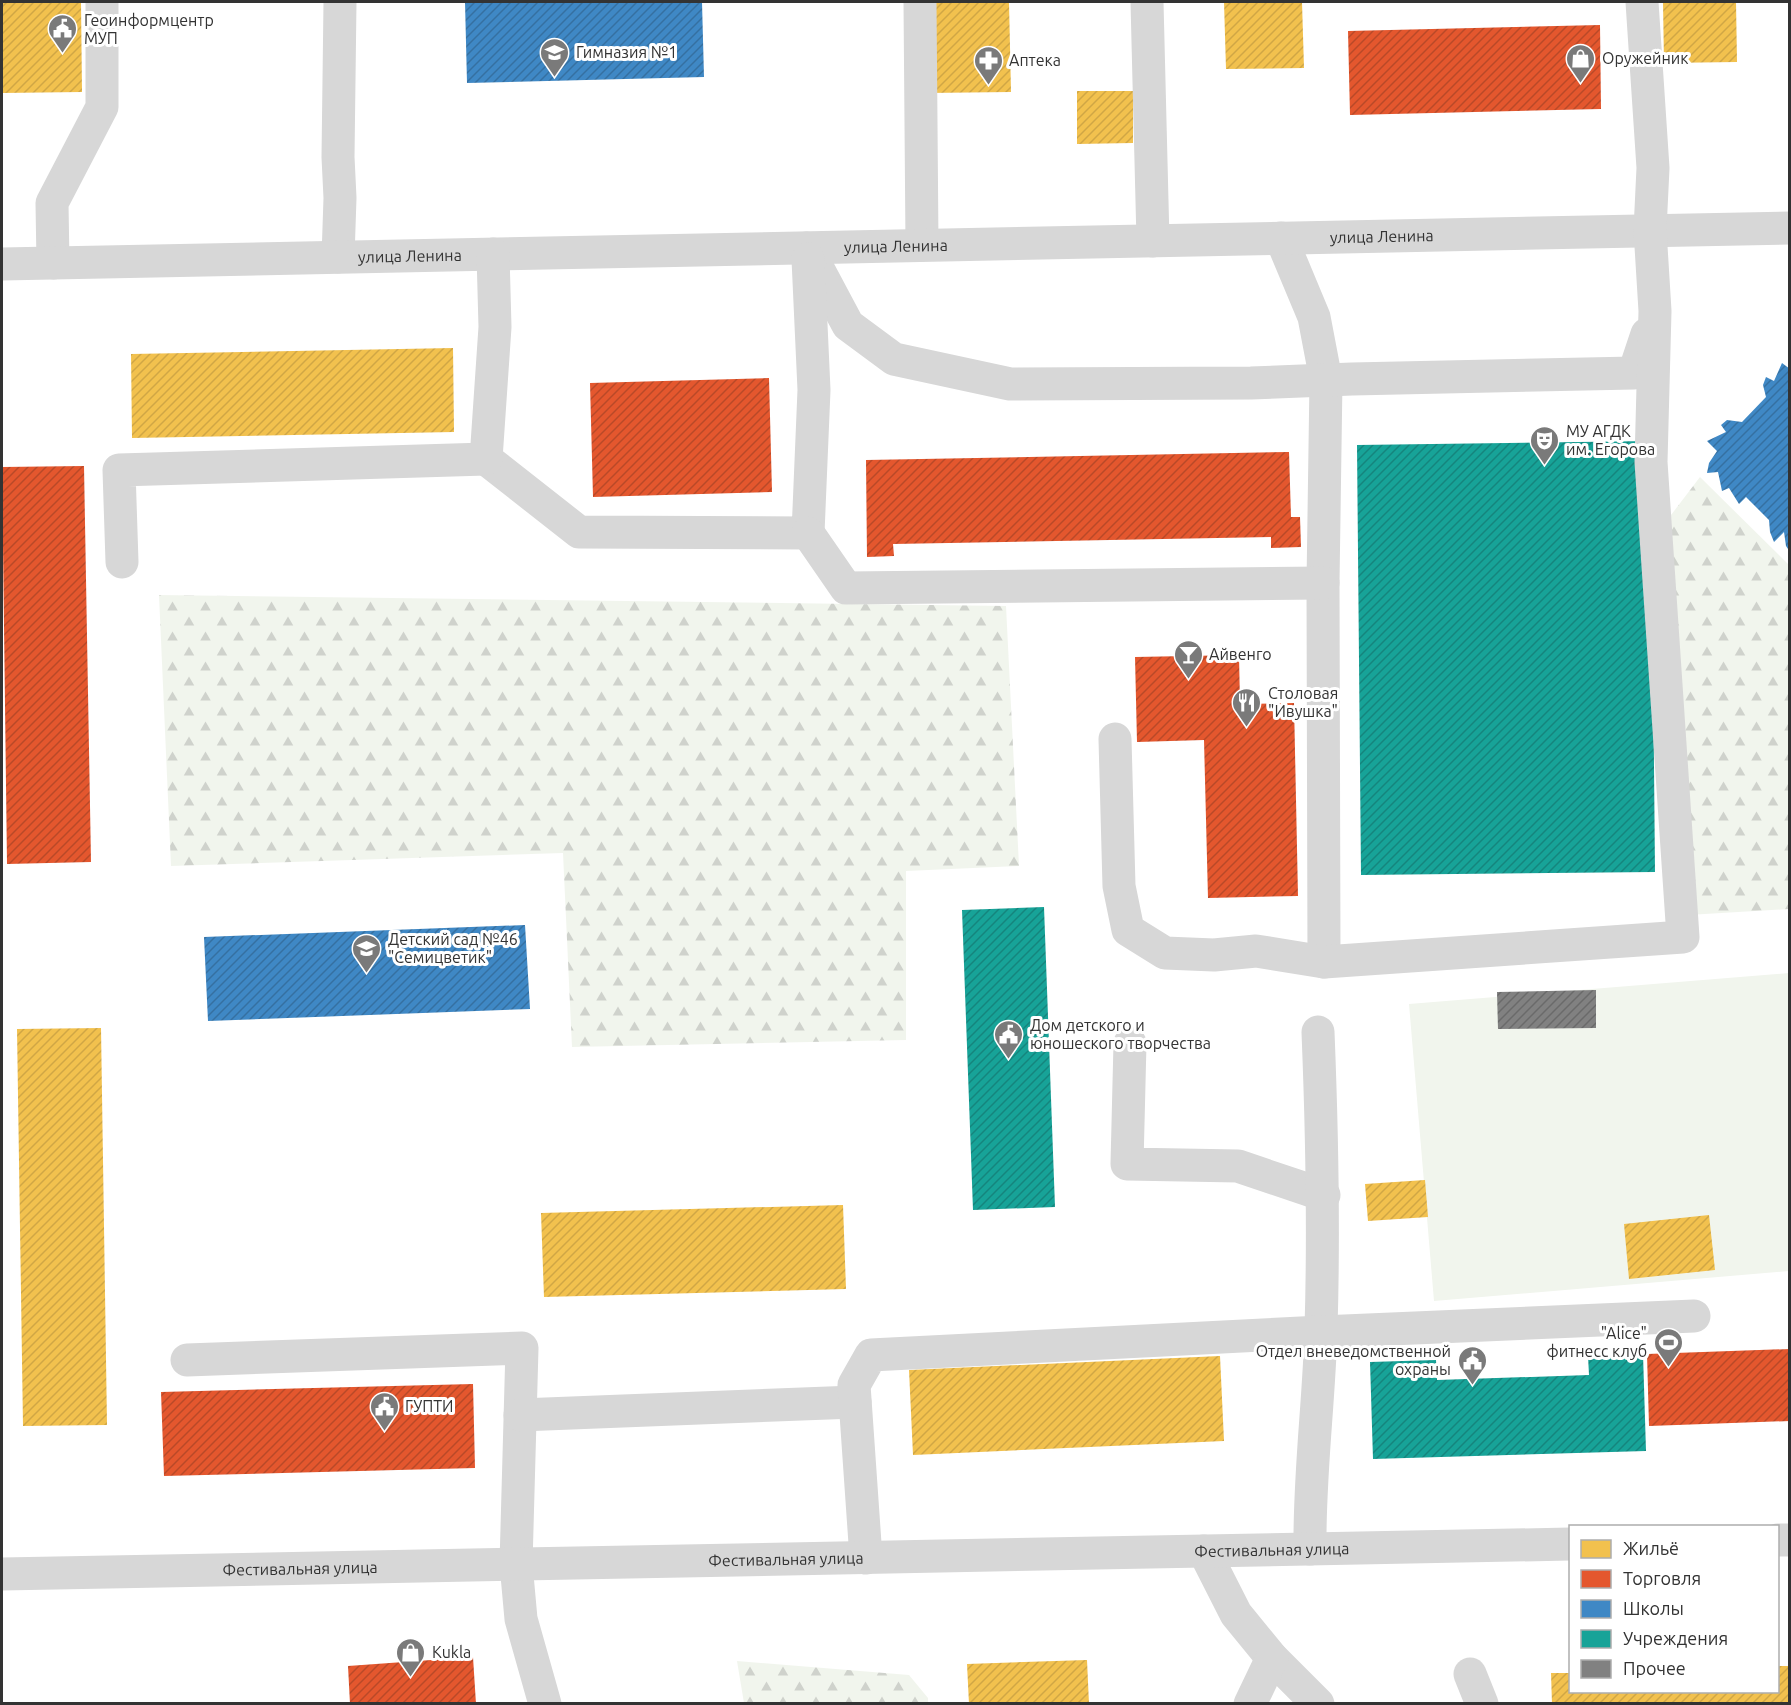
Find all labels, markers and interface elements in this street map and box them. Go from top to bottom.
place label: Геоинформцентр МУП [84,11,214,47]
public building icon: Геоинформцентр МУП [47,13,79,55]
school or university icon: Гимназия №1 [539,36,571,78]
shop icon: Оружейник [1565,42,1597,84]
place label: Гимназия №1 [576,43,677,61]
pharmacy icon: Аптека [972,44,1004,86]
place label: Оружейник [1602,49,1689,67]
place label: Аптека [1009,51,1061,69]
street label: улица Ленина [1330,226,1434,246]
street label: улица Ленина [844,236,948,256]
street label: улица Ленина [358,246,462,266]
place label: МУ АГДК им. Егорова [1566,422,1655,458]
theatre icon: МУ АГДК им. Егорова [1529,424,1561,466]
bar icon: Айвенго [1172,638,1204,680]
place label: Айвенго [1209,645,1272,663]
place label: Столовая "Ивушка" [1268,684,1338,720]
restaurant icon: Столовая "Ивушка" [1231,686,1263,728]
place label: Детский сад №46 "Семицветик" [388,930,518,966]
school or university icon: Детский сад №46 "Семицветик" [351,932,383,974]
place label: Дом детского и юношеского творчества [1030,1016,1211,1052]
public building icon: Дом детского и юношеского творчества [993,1018,1025,1060]
place label: "Alice" фитнесс клуб [1547,1324,1647,1360]
sports icon: "Alice" фитнесс клуб [1652,1326,1684,1368]
place label: Отдел вневедомственной охраны [1256,1342,1451,1378]
public building icon: Отдел вневедомственной охраны [1456,1344,1488,1386]
public building icon: ГУПТИ [368,1390,400,1432]
place label: ГУПТИ [405,1397,454,1415]
legend [1569,1525,1779,1693]
text: Жильё [1623,1538,1679,1558]
street label: Фестивальная улица [1194,1539,1350,1560]
street label: Фестивальная улица [708,1549,864,1569]
street label: Фестивальная улица [222,1558,378,1579]
text: Торговля [1623,1568,1701,1588]
text: Школы [1623,1598,1684,1618]
text: Учреждения [1623,1628,1728,1648]
shop icon: Kukla [395,1636,427,1678]
place label: Kukla [432,1643,471,1661]
text: Прочее [1623,1658,1686,1678]

